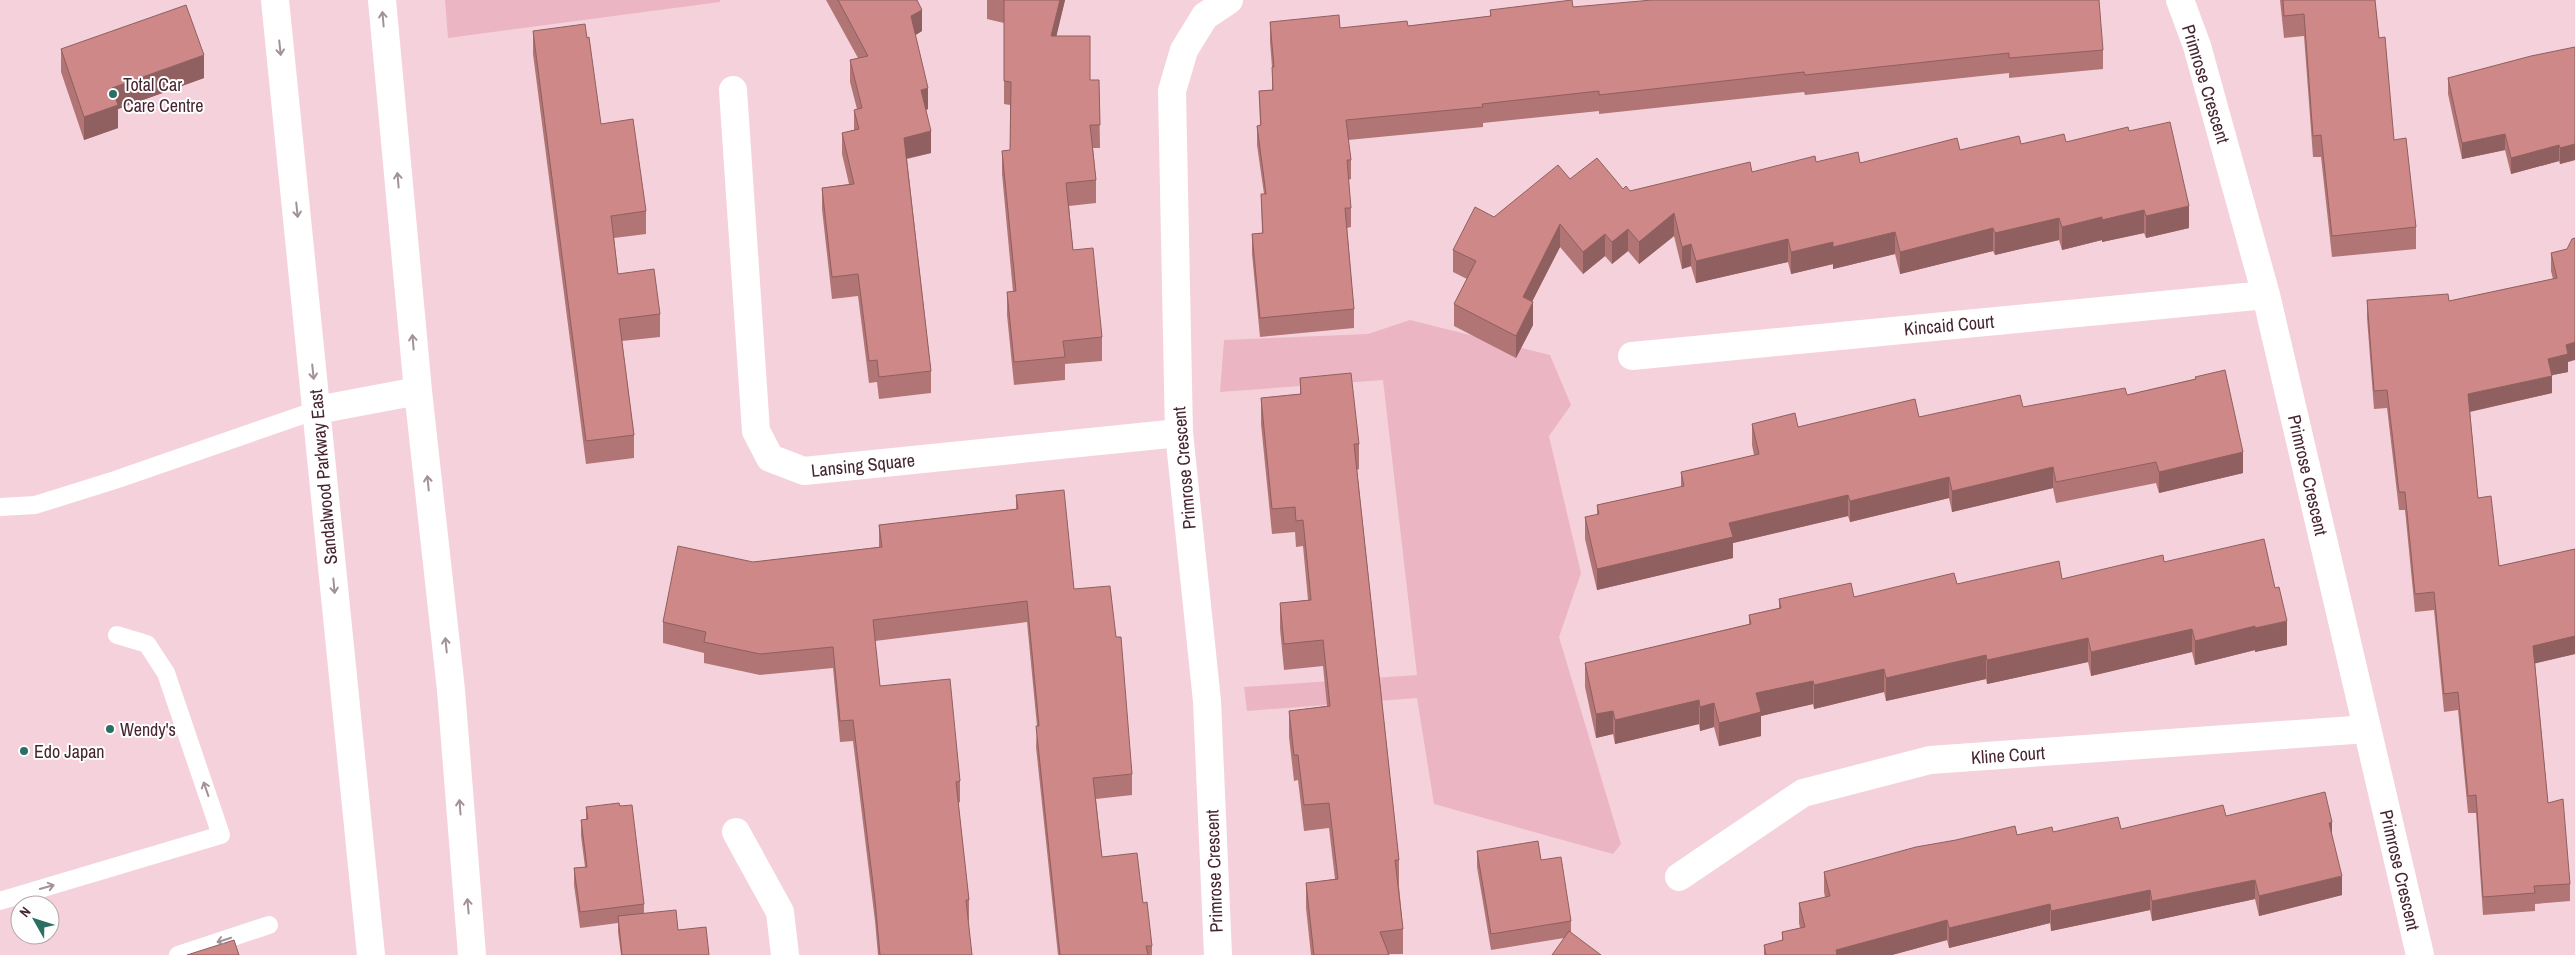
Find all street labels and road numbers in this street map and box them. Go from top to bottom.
street label: Primrose Crescent [2176,22,2236,146]
street label: Kincaid Court [1903,309,1995,341]
street label: Sandalwood Parkway East [303,388,343,566]
street label: Primrose Crescent [1166,406,1202,530]
street label: Primrose Crescent [2282,412,2334,538]
street label: Lansing Square [810,447,916,483]
street label: Kline Court [1970,740,2046,770]
street label: Primrose Crescent [2374,807,2426,933]
street label: Primrose Crescent [1199,809,1229,933]

